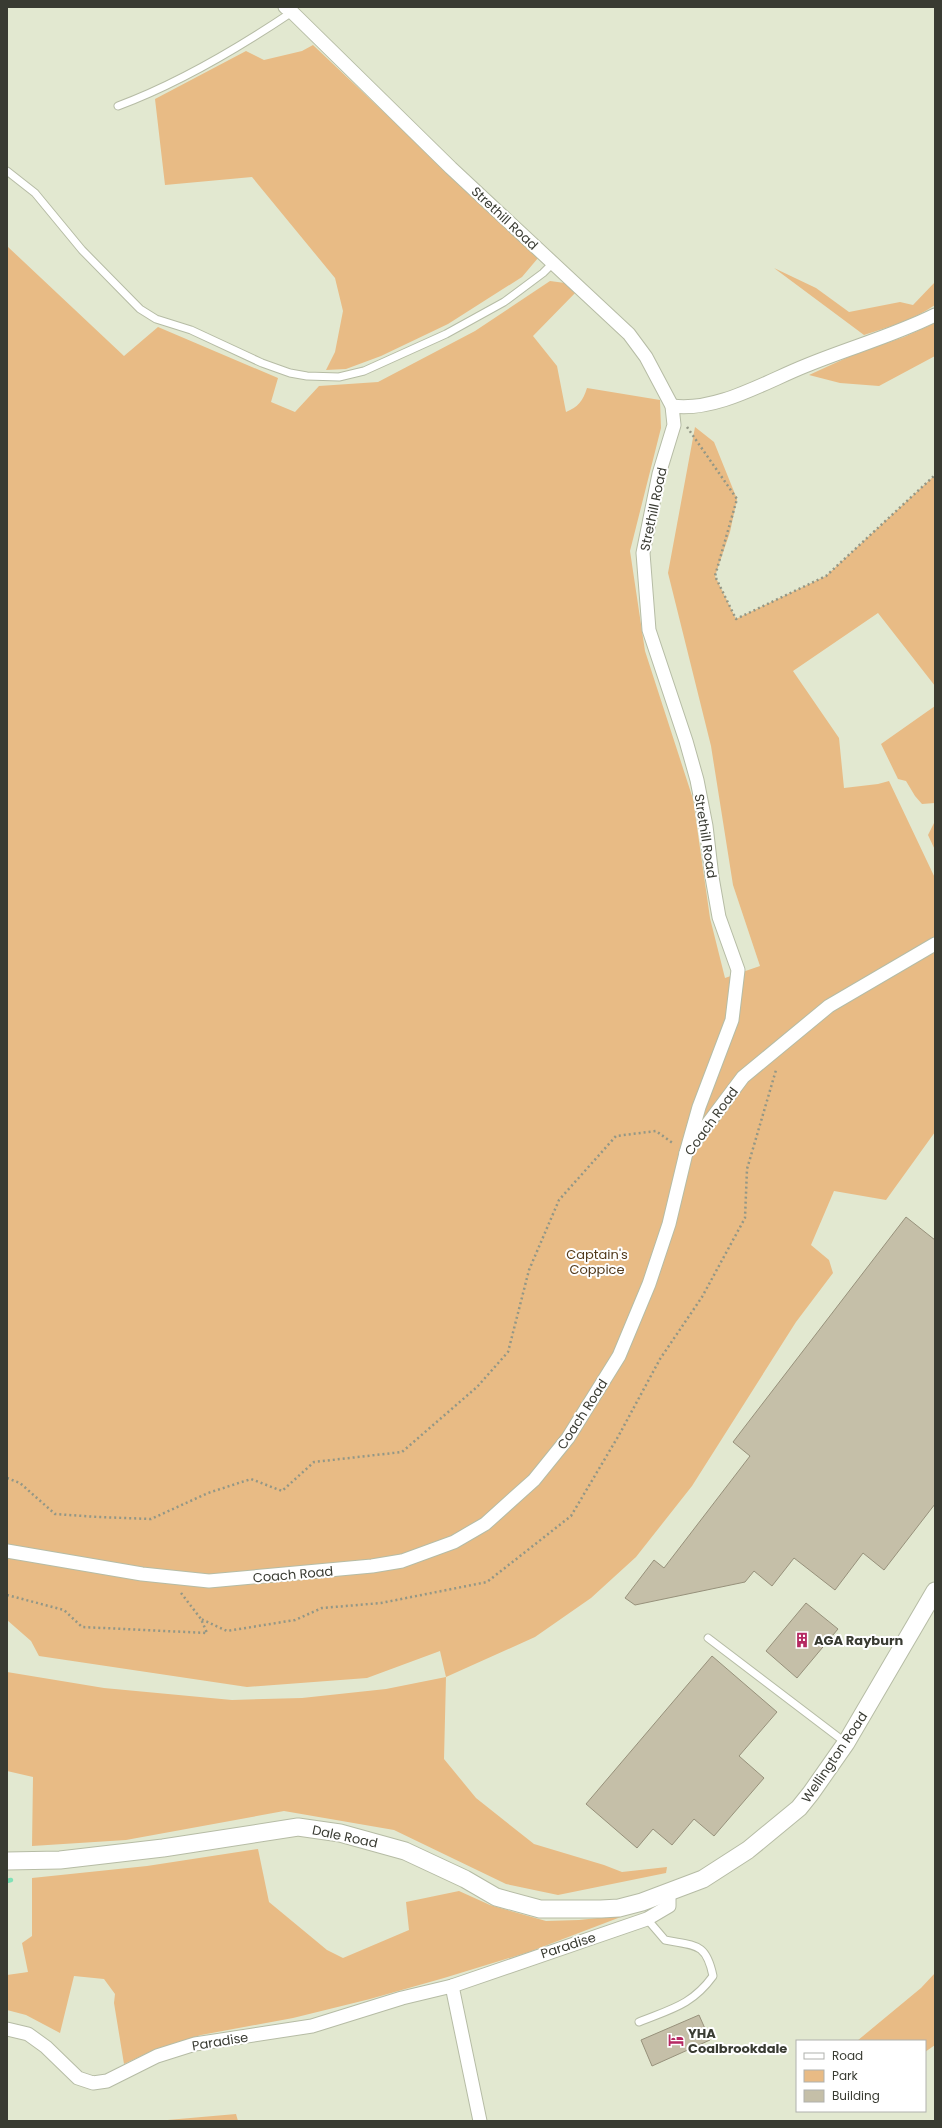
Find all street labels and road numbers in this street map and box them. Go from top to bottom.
street label: Strethill Road [467,182,542,254]
street label: Strethill Road [635,465,672,553]
street label: Strethill Road [689,793,722,880]
street label: Coach Road [680,1083,743,1159]
street label: Coach Road [552,1375,612,1453]
street label: Coach Road [252,1562,334,1587]
street label: Wellington Road [797,1708,872,1807]
street label: Dale Road [310,1820,379,1853]
street label: Paradise [538,1928,598,1963]
street label: Paradise [191,2028,250,2055]

